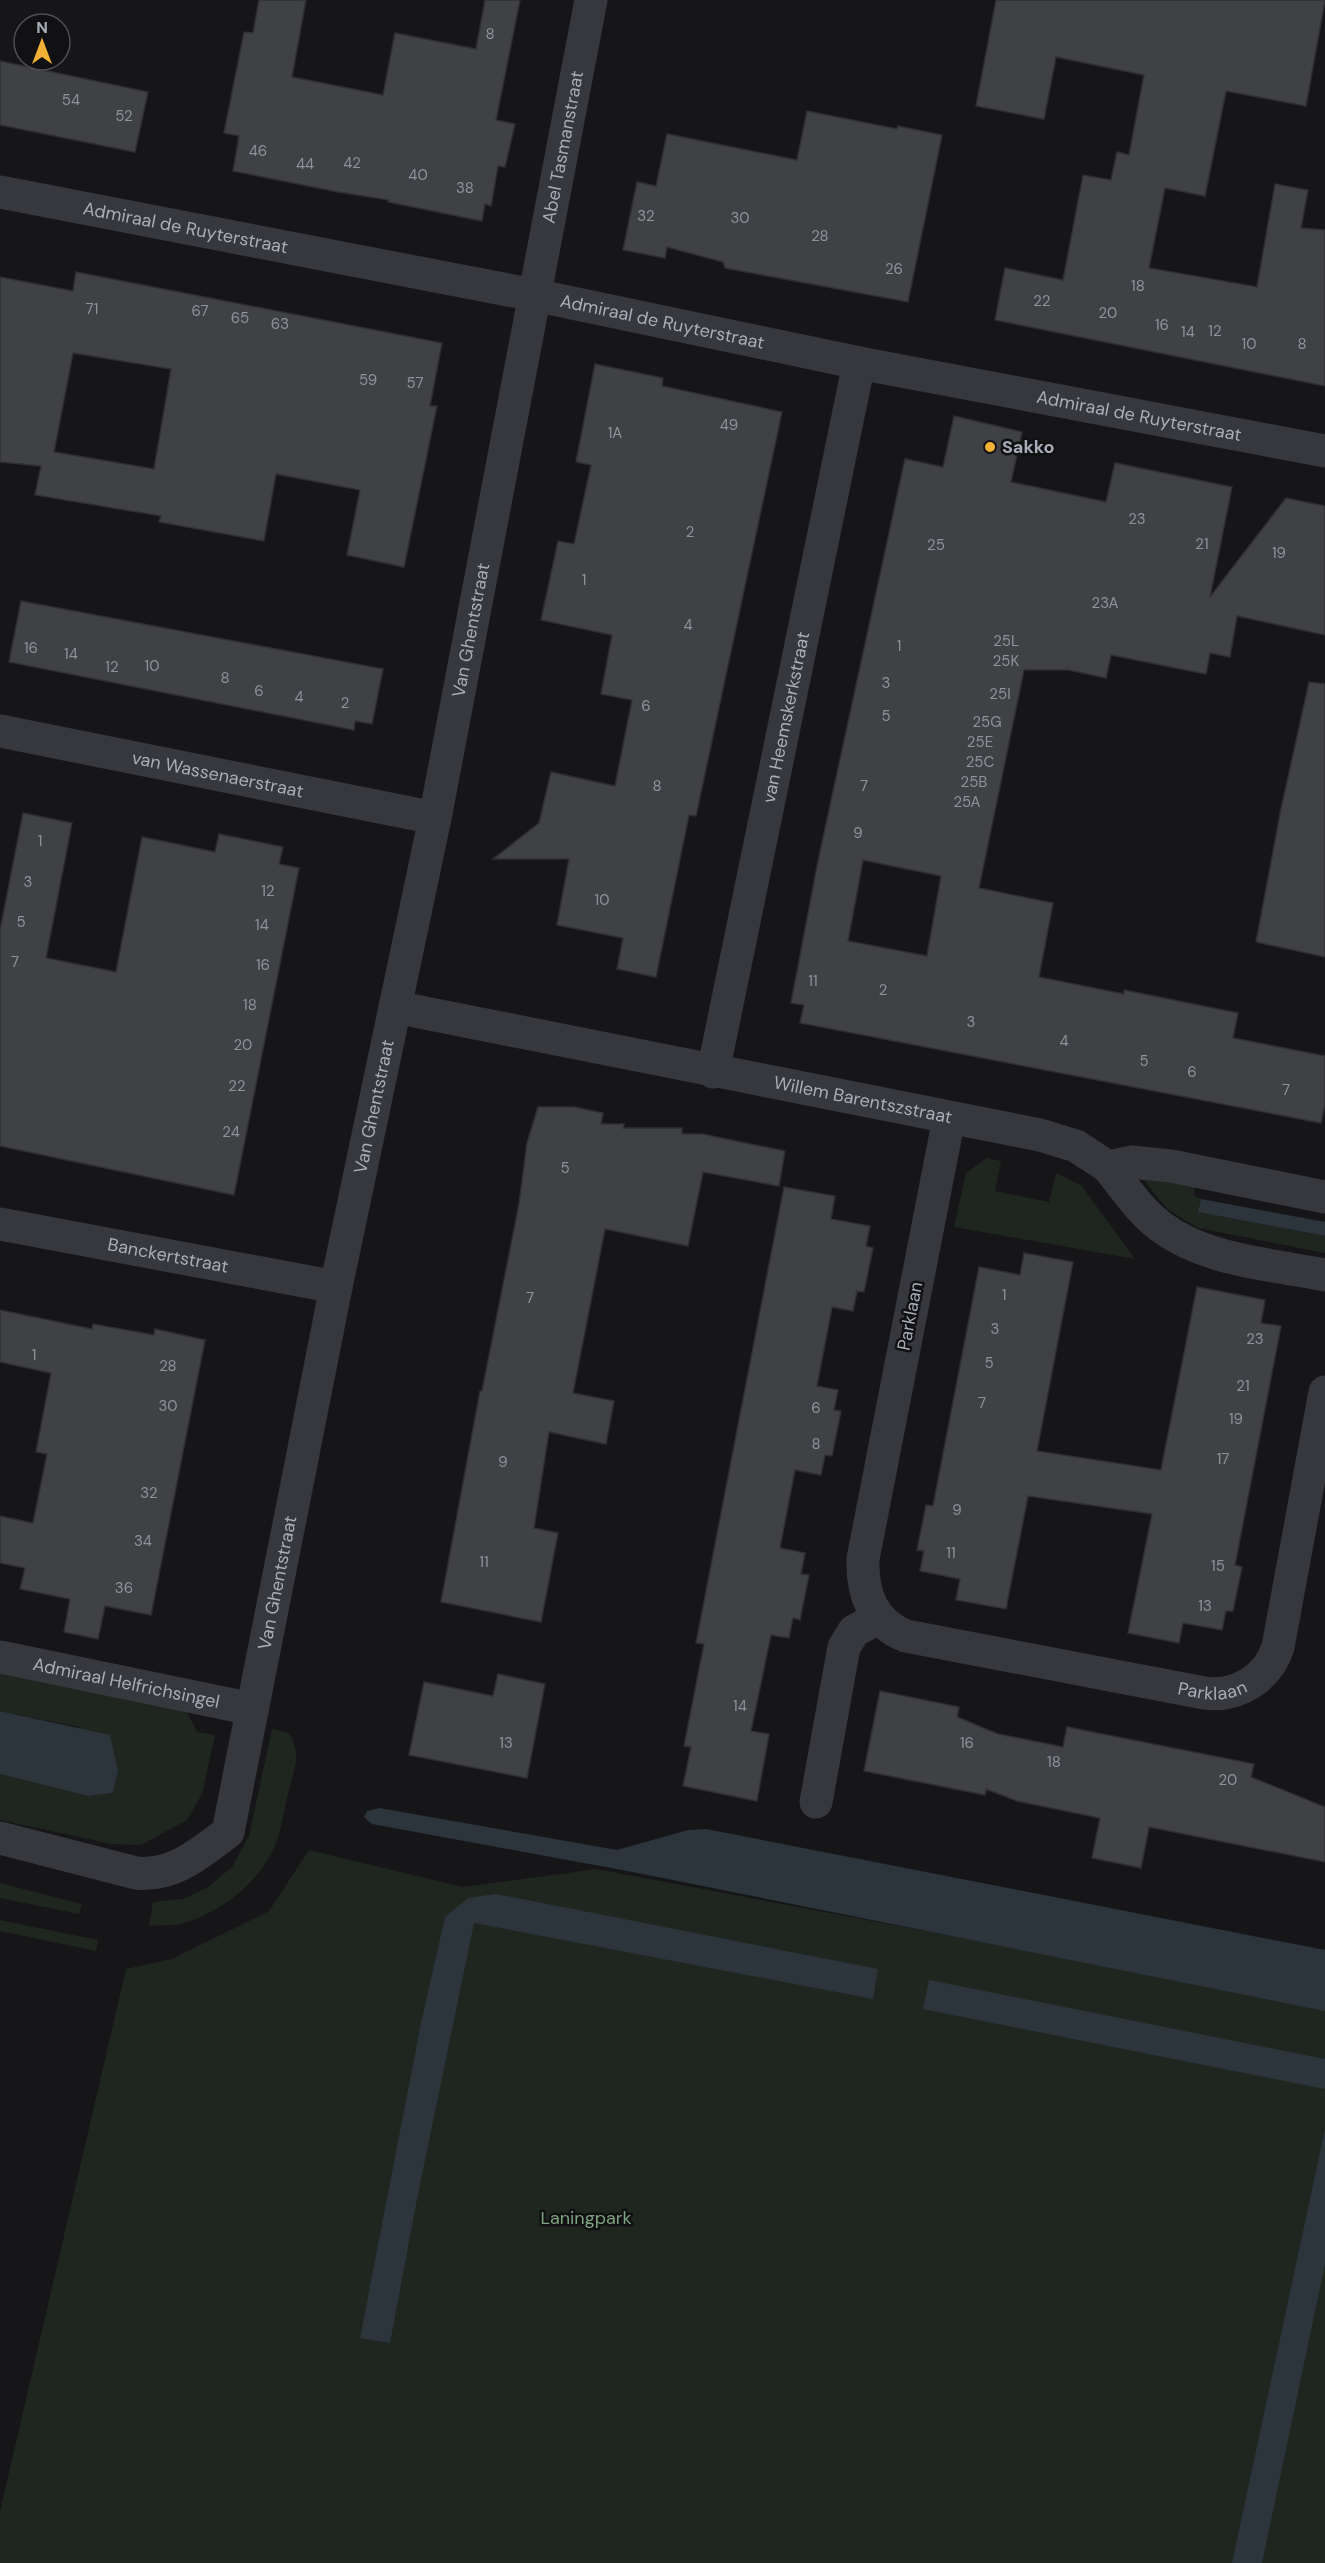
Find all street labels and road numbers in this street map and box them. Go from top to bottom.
street label: Abel Tasmanstraat [537,69,589,225]
street label: Admiraal de Ruyterstraat [81,196,290,259]
street label: Admiraal de Ruyterstraat [558,289,767,355]
street label: Admiraal de Ruyterstraat [1035,385,1244,447]
street label: Van Ghentstraat [446,561,495,699]
street label: van Heemskerkstraat [757,630,815,805]
street label: van Wassenaerstraat [130,746,306,803]
street label: Van Ghentstraat [348,1037,400,1176]
street label: Willem Barentszstraat [771,1070,954,1129]
street label: Banckertstraat [106,1232,230,1279]
street label: Parklaan [892,1280,928,1352]
street label: Van Ghentstraat [252,1514,302,1652]
street label: Admiraal Helfrichsingel [31,1652,222,1714]
street label: Parklaan [1176,1675,1251,1706]

